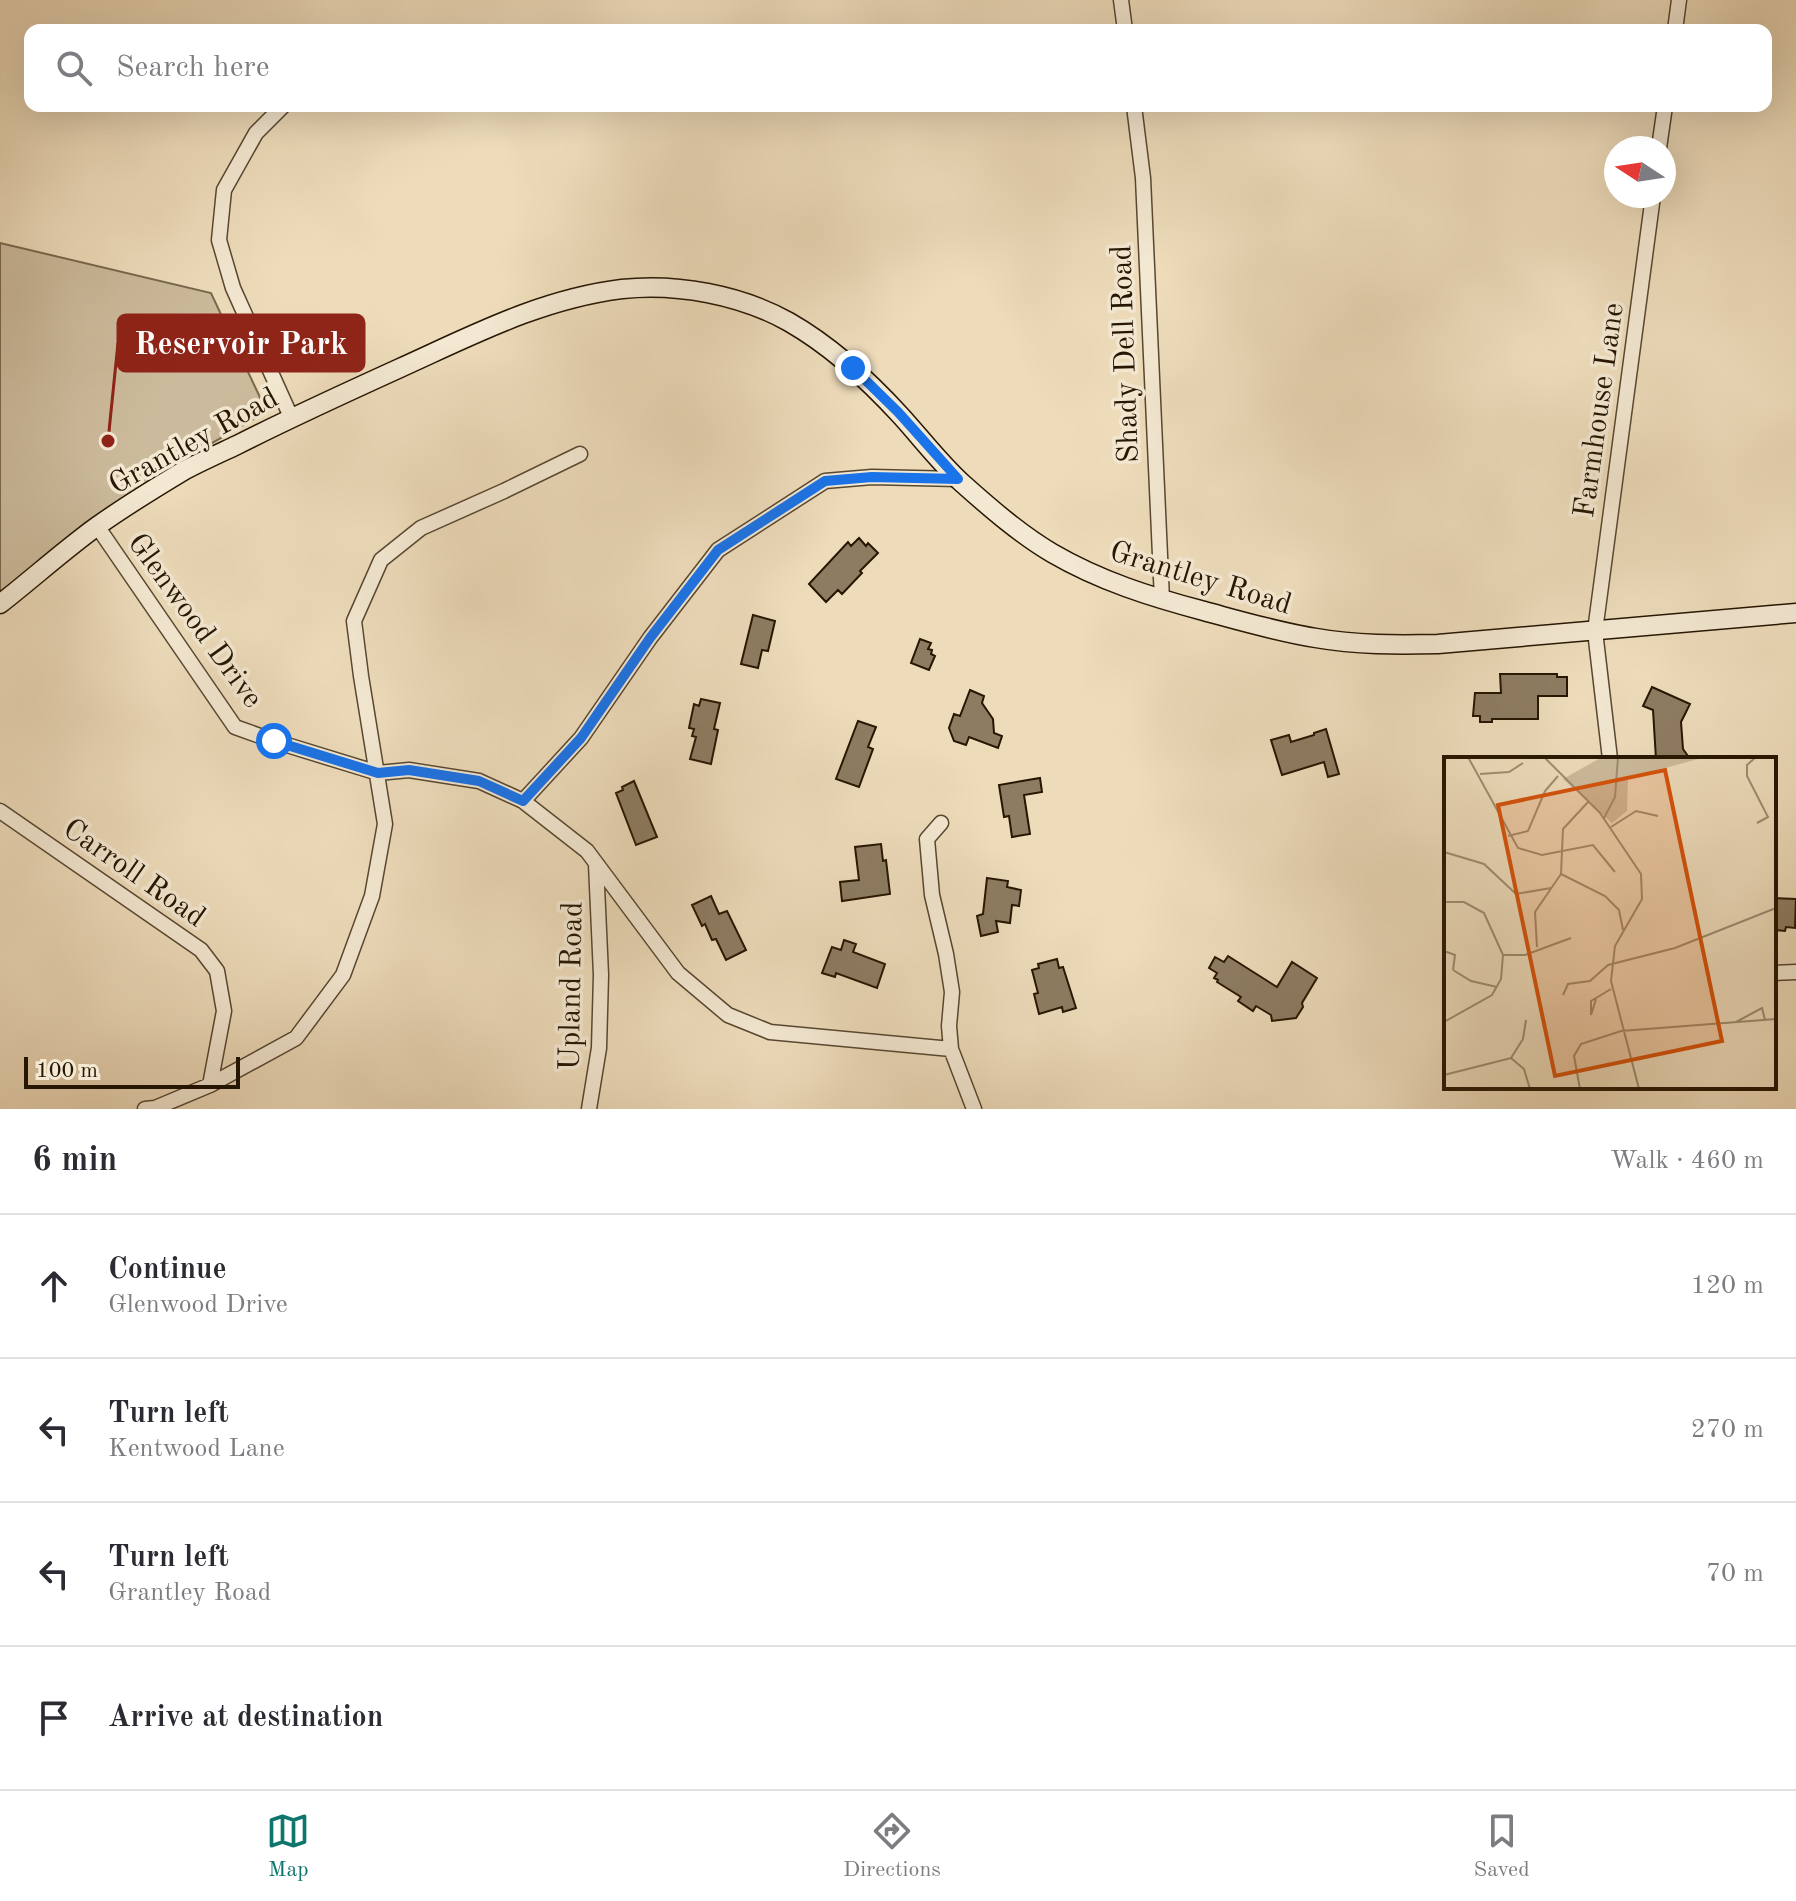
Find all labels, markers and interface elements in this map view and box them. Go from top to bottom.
search box [24,24,1772,112]
icon: search [52,46,96,90]
text: Search here [116,53,270,83]
north arrow [1604,136,1676,208]
street label: Shady Dell Road [1107,244,1145,464]
street label: Farmhouse Lane [1570,301,1630,520]
callout: Reservoir Park [118,315,364,371]
text: Reservoir Park [134,330,348,362]
route end [835,350,871,386]
street label: Grantley Road [104,383,284,501]
street label: Glenwood Drive [121,528,267,714]
street label: Grantley Road [1106,537,1295,621]
route start [256,723,292,759]
inset map [1444,757,1776,1089]
street label: Carroll Road [57,814,210,933]
street label: Upland Road [556,901,588,1071]
scale bar [24,1053,240,1089]
text: 100 m [36,1060,98,1082]
text: 6 min [32,1144,117,1178]
text: Walk · 460 m [1610,1148,1764,1174]
text: Continue [108,1255,227,1285]
icon: ahead [32,1264,76,1308]
text: 120 m [1691,1273,1764,1299]
text: Glenwood Drive [108,1292,288,1318]
text: Turn left [108,1399,229,1429]
icon: left [32,1408,76,1452]
text: 270 m [1691,1417,1764,1443]
text: Kentwood Lane [108,1436,285,1462]
text: Turn left [108,1543,229,1573]
icon: left [32,1552,76,1596]
text: 70 m [1706,1561,1764,1587]
text: Grantley Road [108,1580,271,1606]
icon: arrive [32,1696,76,1740]
text: Arrive at destination [108,1703,383,1733]
tab: Map [266,1809,310,1884]
tab: Directions [843,1809,941,1884]
tab: Saved [1474,1809,1530,1884]

